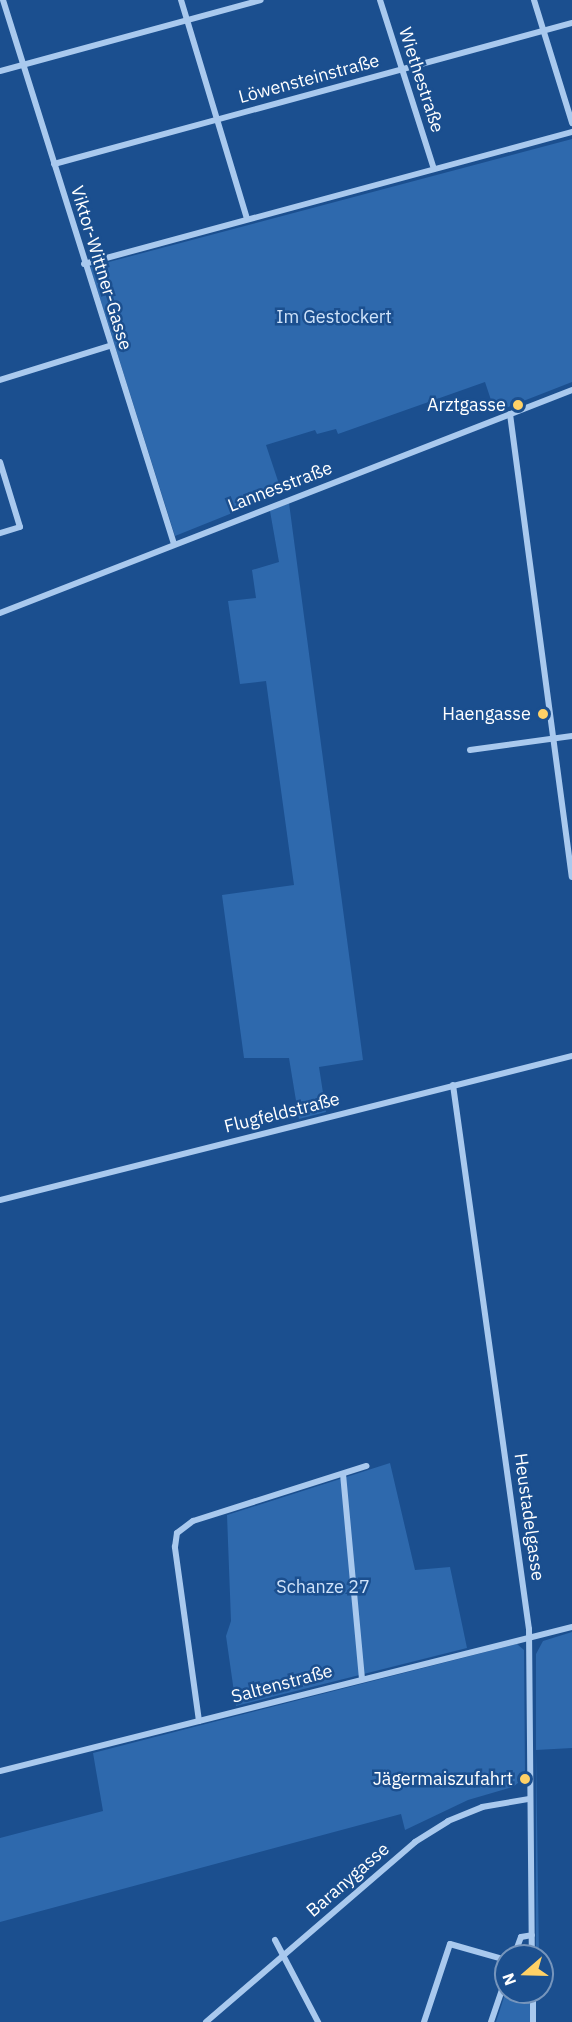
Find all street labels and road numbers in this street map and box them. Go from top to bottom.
street label: Wiethestraße [394,25,448,135]
street label: Löwensteinstraße [236,50,382,108]
street label: Viktor-Wittner-Gasse [66,183,136,353]
street label: Lannesstraße [225,457,335,517]
street label: Flugfeldstraße [222,1088,342,1138]
street label: Heustadelgasse [509,1452,549,1582]
street label: Saltenstraße [229,1660,335,1708]
street label: Baranygasse [302,1838,394,1922]

